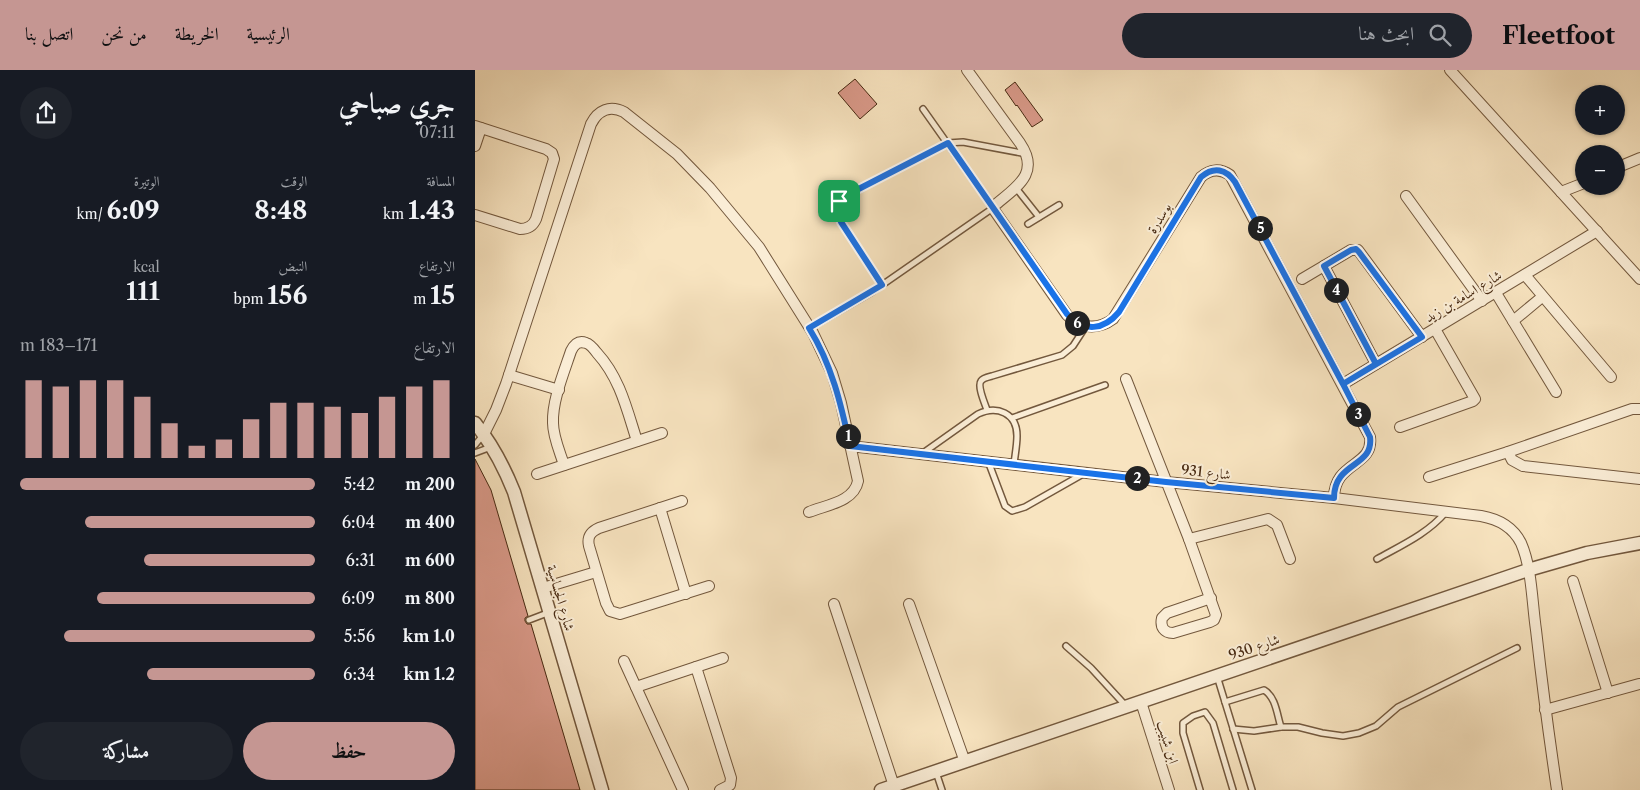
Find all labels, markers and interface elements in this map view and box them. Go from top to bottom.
search box [1122,13,1472,58]
icon: search [1426,21,1454,49]
text: Fleetfoot [1502,21,1615,50]
text: ابحث هنا [1358,22,1414,45]
text: اتصل بنا [25,23,73,45]
text: من نحن [101,23,147,45]
text: الخريطة [175,23,219,45]
text: الرئيسية [247,23,290,45]
map controls [1575,85,1625,195]
button: + [1575,85,1625,135]
text: جري صباحي [339,86,455,120]
button: share [20,87,72,139]
text: 07:11 [419,122,455,142]
button: − [1575,145,1625,195]
text: الوتيرة [134,172,160,190]
text: الوقت [281,172,307,190]
text: المسافة [426,172,455,190]
pin [818,180,860,222]
icon: arrive [825,187,853,215]
text: 6:09 [106,195,160,226]
text: 8:48 [254,195,307,226]
text: 1.43 [408,195,455,226]
street label: بوسدرة [1143,199,1175,237]
text: /km [77,205,106,223]
text: km [383,205,408,223]
pin: 5 [1247,216,1273,240]
text: 5 [1257,219,1264,237]
text: النبض [278,257,307,275]
text: الارتفاع [419,257,455,275]
text: kcal [133,258,160,276]
street label: شارع اسامة بن زيد [1421,266,1506,329]
text: 111 [126,276,160,307]
pin: 4 [1323,278,1349,302]
text: 156 [267,280,307,311]
text: 15 [430,280,455,311]
text: 4 [1332,281,1341,299]
text: bpm [233,290,267,308]
text: m [413,290,430,308]
pin: 6 [1065,310,1089,336]
text: 6 [1073,314,1082,332]
text: 171–183 m [20,335,97,355]
text: الارتفاع [413,337,455,357]
pin: 3 [1345,402,1371,426]
text: 3 [1355,405,1362,423]
pin: 1 [835,424,861,448]
text: 1 [845,427,852,445]
street label: شارع 931 [1180,460,1232,487]
pin: 2 [1125,466,1149,490]
text: 2 [1133,469,1142,487]
text: 5:42 [343,474,375,494]
text: 200 m [405,474,455,494]
text: 6:04 [342,512,375,532]
text: 400 m [405,512,455,532]
text: 6:31 [346,550,375,570]
text: 600 m [405,550,455,570]
street label: شارع الجساسية [540,563,579,634]
text: 6:09 [342,588,375,608]
text: 800 m [405,588,455,608]
text: 5:56 [344,626,375,646]
text: 1.0 km [403,626,455,646]
street label: شارع 930 [1226,630,1283,667]
text: 6:34 [343,664,375,684]
text: 1.2 km [403,664,455,684]
street label: ابن شبيب [1152,718,1183,766]
button: مشاركة [20,722,233,780]
button: حفظ [243,722,455,780]

